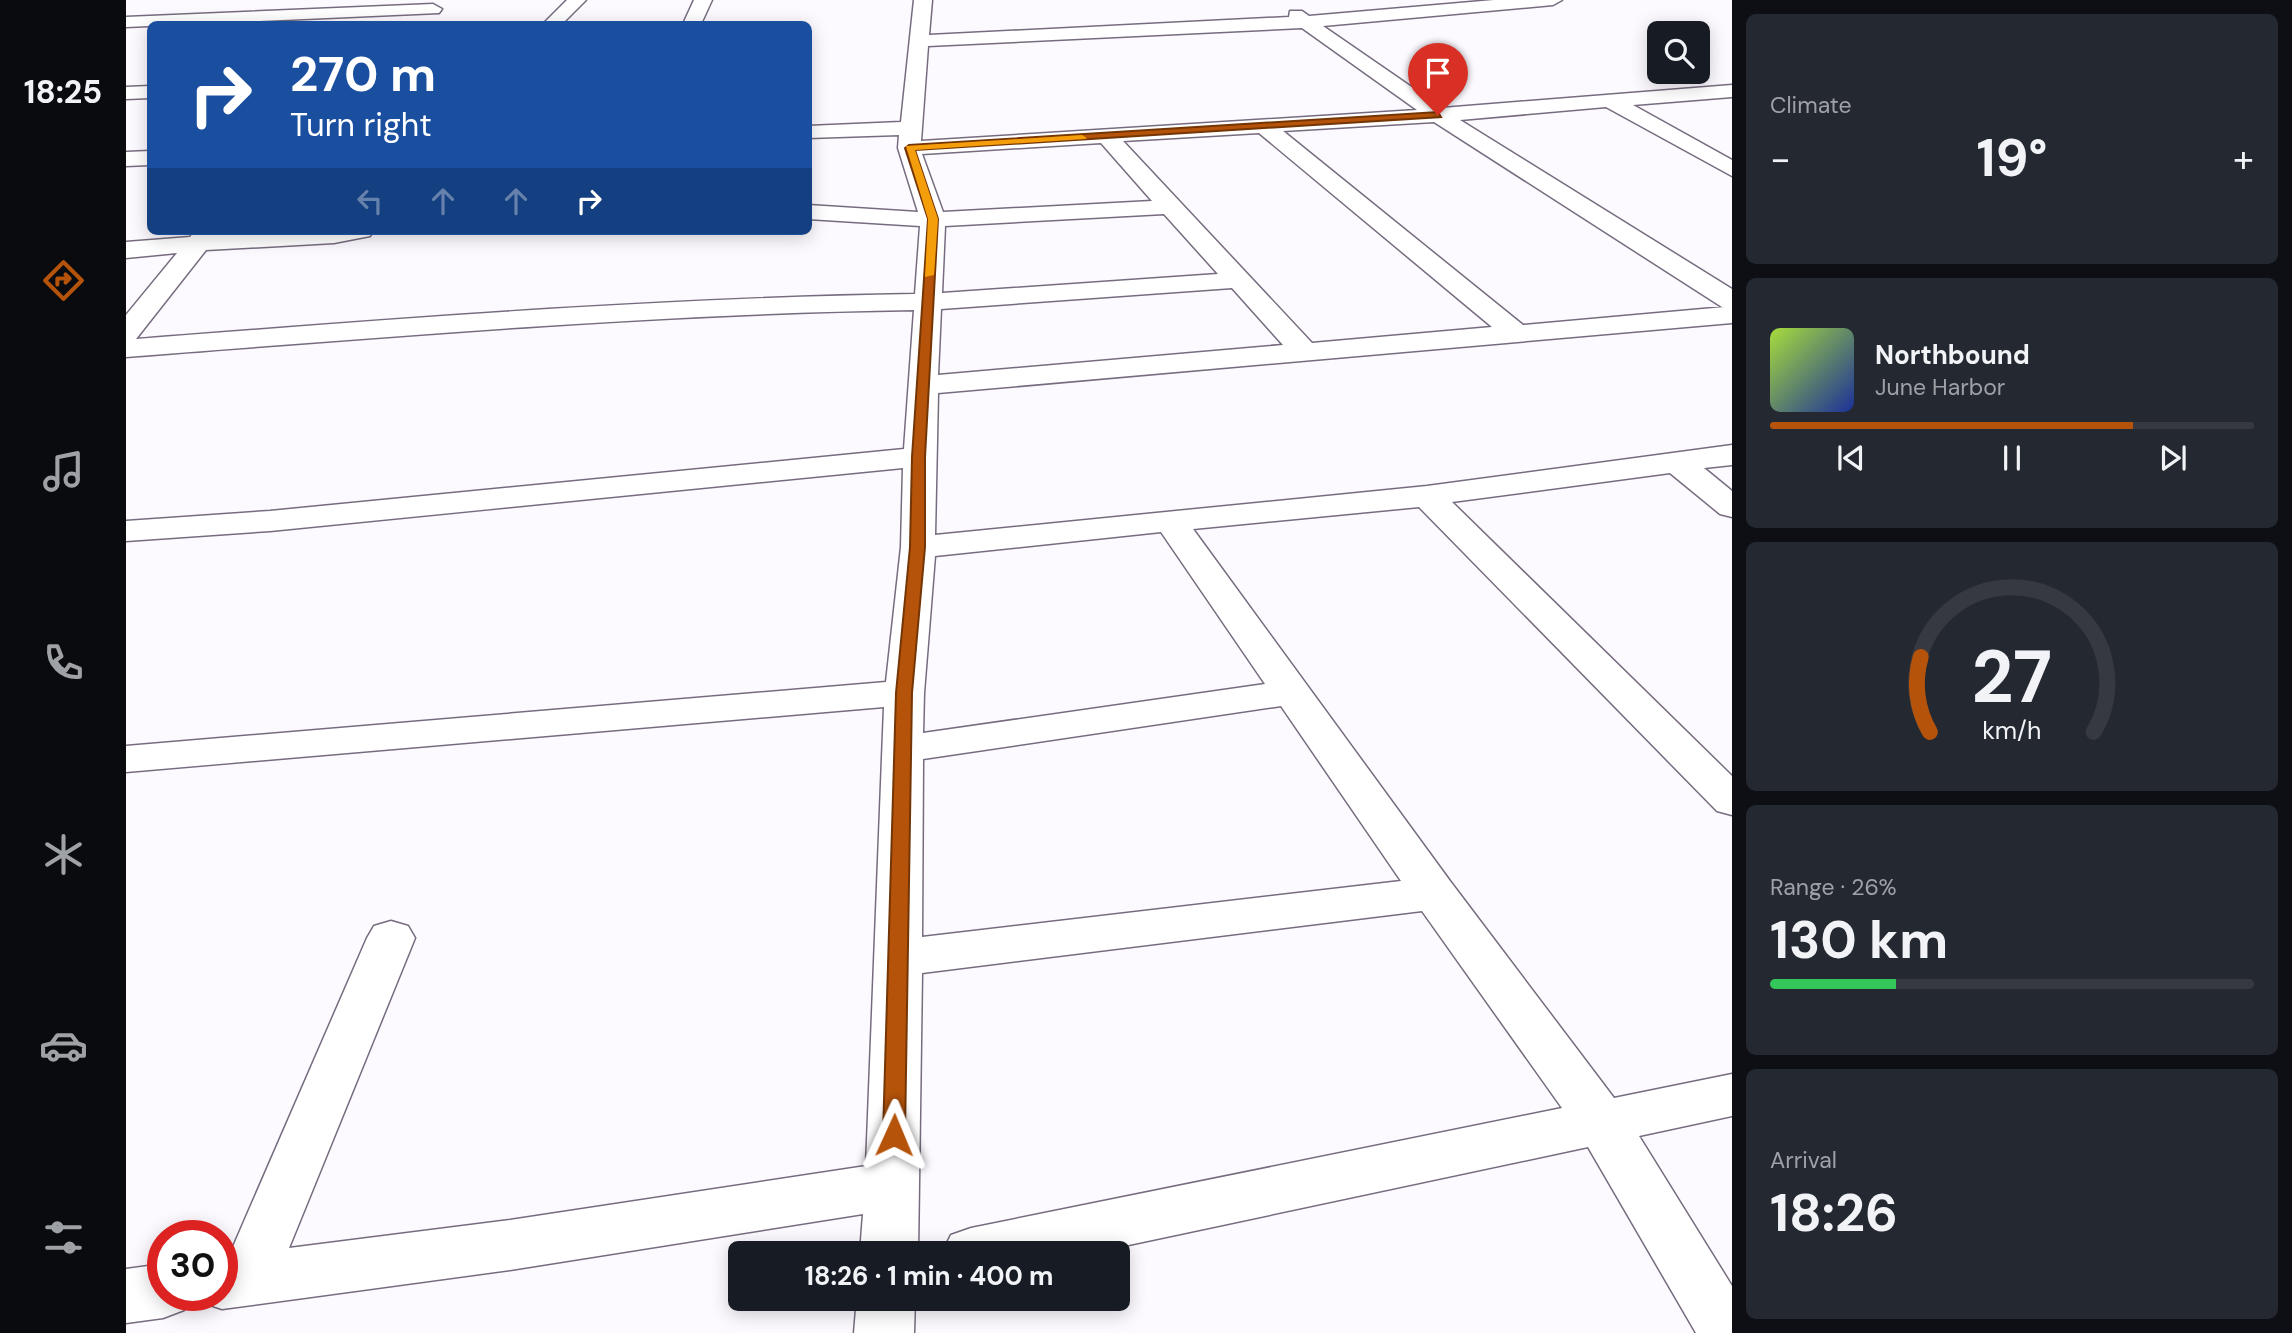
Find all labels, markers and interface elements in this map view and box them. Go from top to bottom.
map controls [1647,21,1710,84]
button: search [1647,21,1710,84]
text: 270 m [290,42,436,106]
pin [1408,43,1468,115]
icon: right [175,49,266,140]
icon: arrive [1419,54,1457,92]
text: 18:25 [24,71,102,113]
text: Climate [1770,90,1852,120]
text: Turn right [290,104,432,146]
text: 19° [1977,124,2047,192]
text: − [1770,134,1791,184]
text: + [2233,134,2254,184]
icon: left [351,182,389,220]
icon: ahead [424,182,462,220]
icon: ahead [497,182,535,220]
icon: right [570,182,608,220]
icon: directions [39,256,88,305]
text: Northbound [1875,338,2030,372]
text: June Harbor [1875,372,2005,402]
icon: previous [1832,439,1870,477]
icon: pause [1993,439,2031,477]
icon: next [2154,439,2192,477]
icon: music [39,447,88,496]
text: 27 [1972,631,2052,726]
icon: phone [39,638,88,687]
text: km/h [1982,714,2042,747]
icon: climate [39,830,88,879]
text: Range · 26% [1770,872,1897,902]
text: 130 km [1770,906,1948,974]
icon: car [39,1021,88,1070]
position arrow [857,1098,931,1172]
text: Arrival [1770,1145,1837,1175]
text: 18:26 [1770,1179,1898,1247]
icon: filters [39,1213,88,1262]
speed limit sign: 30 [147,1220,238,1311]
text: 18:26 · 1 min · 400 m [805,1259,1053,1293]

